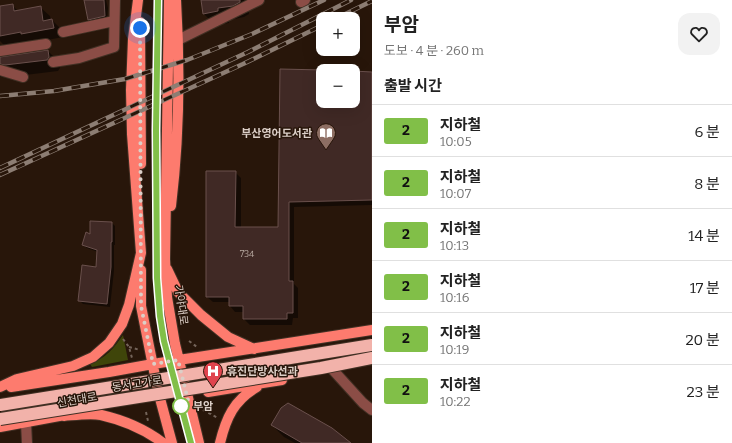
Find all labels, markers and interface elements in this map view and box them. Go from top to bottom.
map controls [316,12,360,108]
button: + [316,12,360,56]
text: 부암 [384,13,419,36]
button: heart [678,13,720,55]
your location [130,18,150,38]
text: 도보 · 4 분 · 260 m [384,43,484,58]
button: − [316,64,360,108]
text: 출발 시간 [384,77,442,95]
text: 지하철 [440,116,481,134]
library icon: 부산영어도서관 [315,122,337,150]
text: 2 [402,122,410,139]
text: 6 분 [694,123,720,141]
place label: 부산영어도서관 [241,127,312,140]
text: 10:05 [440,134,472,149]
text: 지하철 [440,168,481,186]
text: 2 [402,174,410,191]
text: 8 분 [694,175,720,193]
text: 10:07 [440,186,471,201]
text: 지하철 [440,220,481,238]
text: 2 [402,226,410,243]
text: 14 분 [688,227,720,245]
text: 10:13 [440,238,469,253]
house number: 734 [240,249,255,259]
text: 지하철 [440,272,481,290]
text: 2 [402,278,410,295]
text: 17 분 [690,279,720,297]
street label: 가야대로 [172,284,190,326]
text: 10:16 [440,290,469,305]
text: 지하철 [440,324,481,342]
text: 2 [402,330,410,347]
text: 20 분 [685,331,720,349]
text: 10:19 [440,342,469,357]
hospital icon: 휴진단방사선과 [202,360,224,388]
place label: 휴진단방사선과 [227,365,298,378]
street label: 동서고가로 [111,374,163,394]
text: 지하철 [440,376,481,394]
text: 2 [402,382,410,399]
text: 23 분 [686,383,720,401]
street label: 신천대로 [56,390,98,410]
text: 10:22 [440,394,471,409]
marker: 부암 [172,397,190,415]
place label: 부암 [193,400,213,413]

